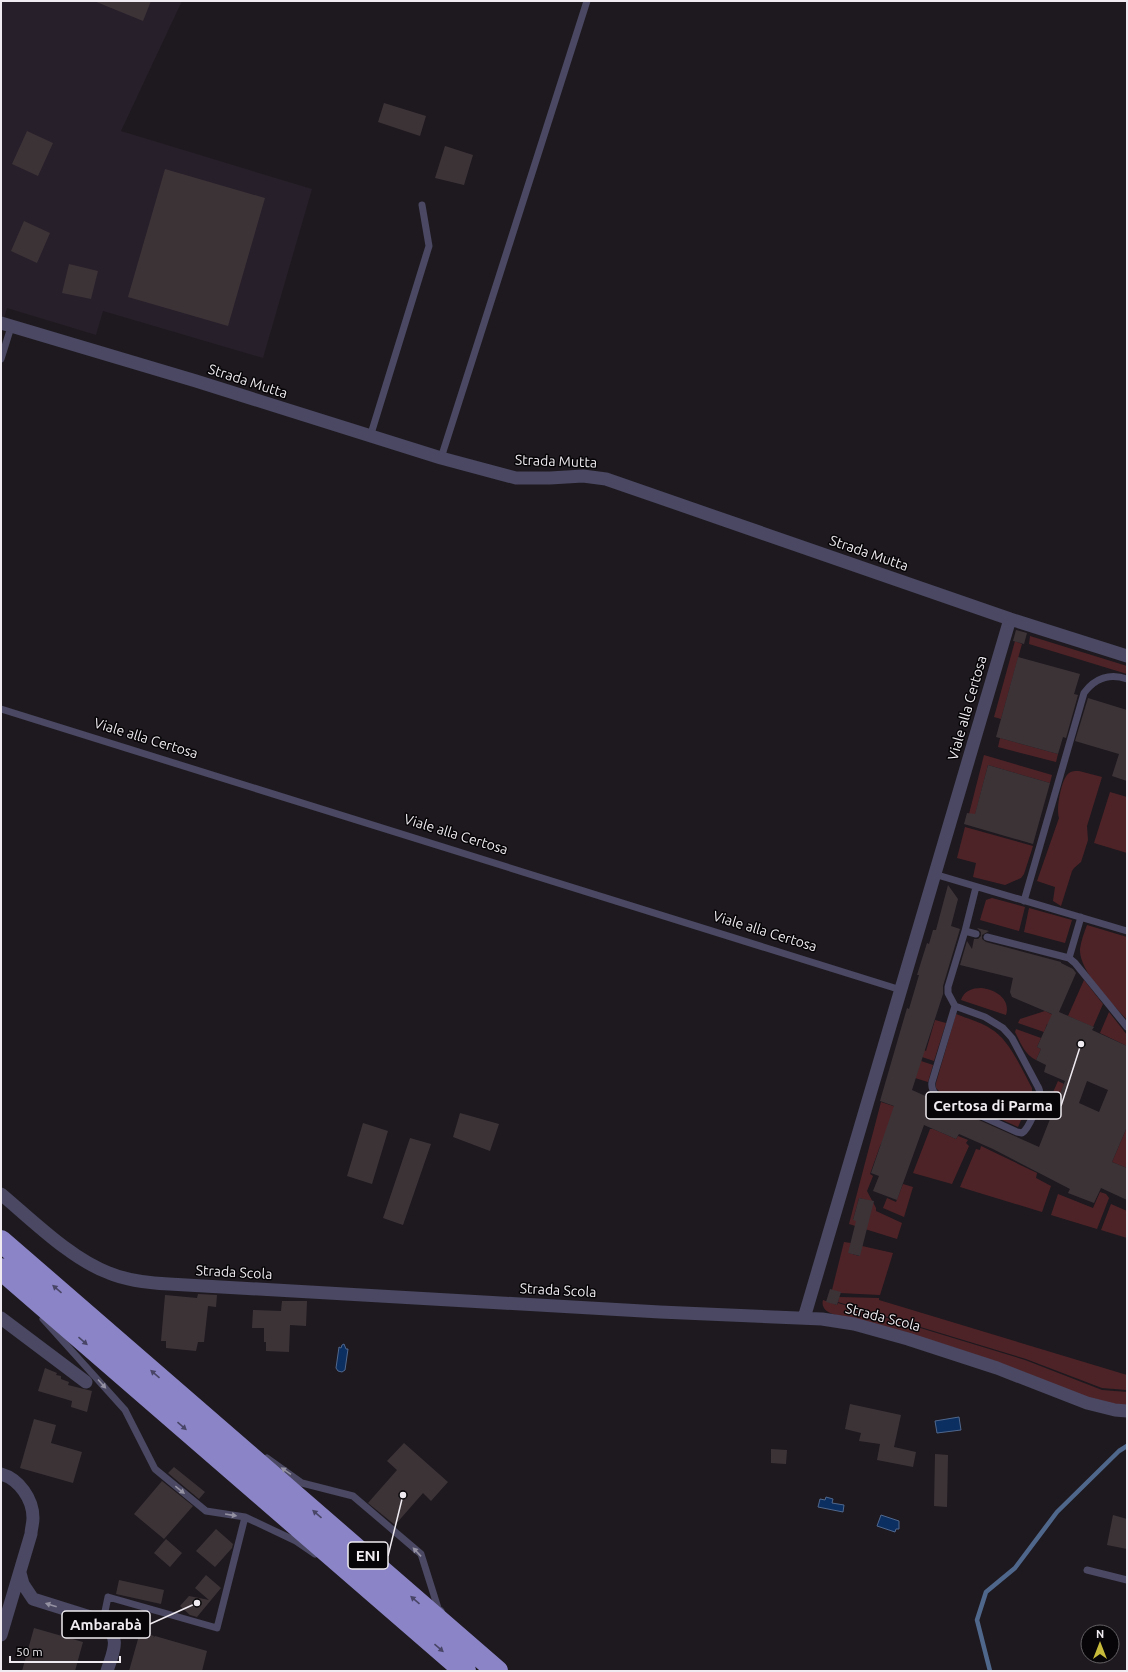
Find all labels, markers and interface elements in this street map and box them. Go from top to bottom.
street label: Strada Mutta [206,361,290,401]
street label: Strada Mutta [515,452,597,470]
street label: Strada Mutta [828,532,910,574]
street label: Viale alla Certosa [944,654,990,762]
street label: Viale alla Certosa [92,715,200,761]
street label: Viale alla Certosa [402,811,510,857]
street label: Viale alla Certosa [711,908,819,954]
callout: Certosa di Parma [926,1092,1061,1119]
text: Certosa di Parma [933,1097,1053,1114]
street label: Strada Scola [195,1262,273,1282]
street label: Strada Scola [519,1280,597,1300]
one-way arrow [51,1285,62,1294]
street label: Strada Scola [844,1300,922,1334]
one-way arrow [78,1336,89,1345]
one-way arrow [150,1370,160,1379]
one-way arrow [97,1379,107,1389]
one-way arrow [176,1421,187,1430]
one-way arrow [280,1467,291,1475]
one-way arrow [175,1485,186,1494]
one-way arrow [311,1510,322,1519]
one-way arrow [225,1512,238,1518]
callout: ENI [348,1542,388,1569]
text: ENI [356,1547,380,1564]
one-way arrow [413,1547,422,1557]
one-way arrow [409,1595,420,1604]
one-way arrow [45,1601,57,1607]
callout: Ambarabà [62,1611,150,1638]
text: Ambarabà [70,1616,142,1633]
north arrow [1080,1624,1120,1664]
text: N [1096,1628,1104,1640]
scale bar [10,1638,120,1664]
one-way arrow [433,1644,444,1653]
text: 50 m [16,1645,43,1658]

